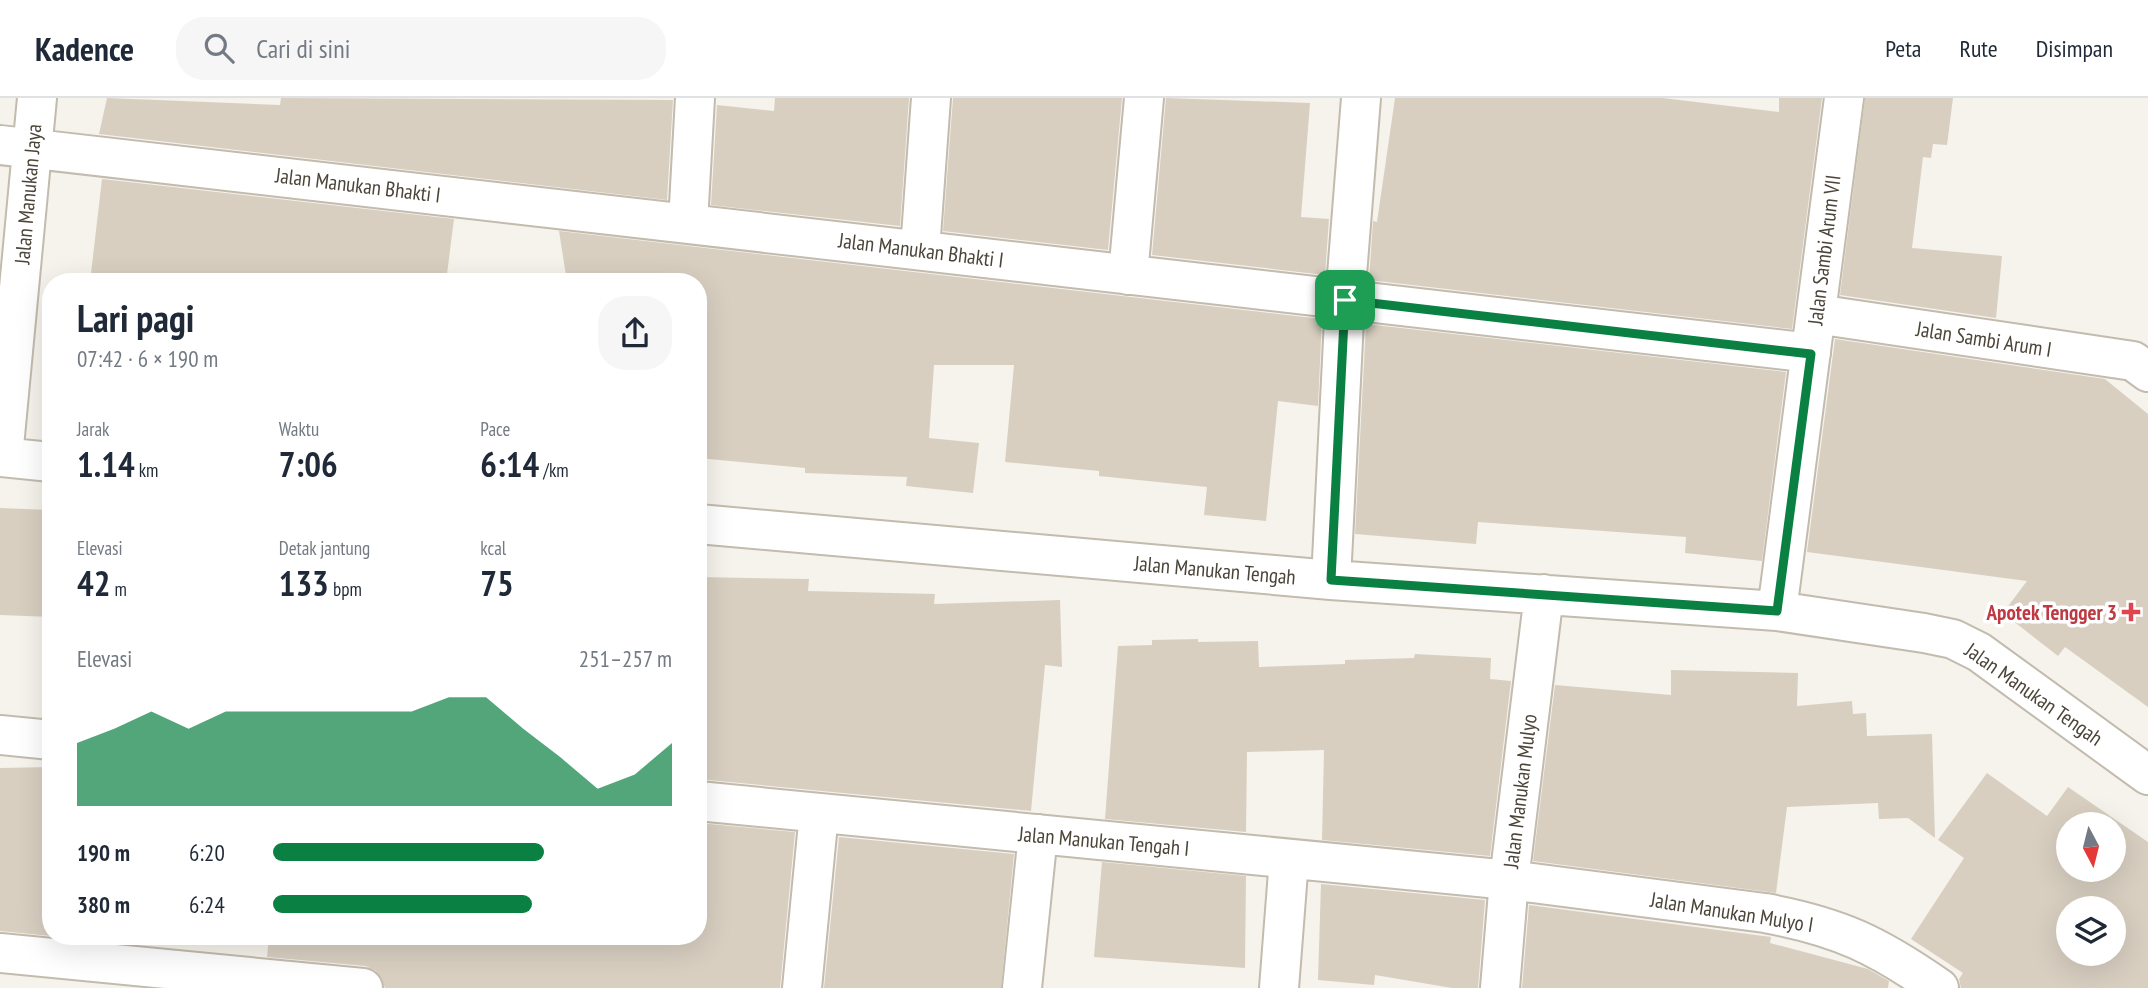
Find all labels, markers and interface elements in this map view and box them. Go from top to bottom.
search box [176,17,666,80]
text: Kadence [35,27,134,70]
icon: search [200,29,238,67]
text: Cari di sini [256,32,350,65]
text: Peta [1885,33,1921,64]
text: Rute [1959,33,1998,64]
text: Disimpan [2036,33,2113,64]
street label: Jalan Manukan Jaya [8,123,48,266]
street label: Jalan Manukan Bhakti I [273,161,442,209]
street label: Jalan Sambi Arum VII [1801,173,1847,328]
street label: Jalan Manukan Bhakti I [836,226,1005,274]
pin [1315,270,1375,330]
icon: arrive [1326,281,1364,319]
text: Lari pagi [77,293,194,342]
button: share [598,296,672,370]
street label: Jalan Sambi Arum I [1913,315,2054,363]
text: 07:42 · 6 × 190 m [77,344,218,373]
text: Jarak [77,417,109,441]
text: Waktu [279,417,319,441]
text: Pace [480,417,510,441]
text: 1.14 [77,441,135,487]
text: 7:06 [279,441,338,487]
text: 6:14 [480,441,539,487]
text: km [135,458,158,482]
text: /km [539,458,569,482]
text: Elevasi [77,536,123,560]
text: Detak jantung [279,536,370,560]
text: kcal [480,536,506,560]
street label: Jalan Manukan Tengah [1132,549,1297,591]
text: 42 [77,560,110,606]
text: 133 [279,560,329,606]
text: 75 [480,560,514,606]
text: m [110,577,127,601]
text: bpm [329,577,362,601]
place label: Apotek Tengger 3 [1986,599,2117,626]
marker: Apotek Tengger 3 [2123,604,2139,620]
street label: Jalan Manukan Tengah [1959,636,2108,752]
text: Elevasi [77,644,132,673]
text: 251–257 m [579,644,672,673]
street label: Jalan Manukan Mulyo [1497,712,1543,871]
north arrow [2056,812,2126,882]
map controls [2056,812,2126,966]
street label: Jalan Manukan Tengah I [1016,820,1191,862]
text: 190 m [77,838,130,867]
text: 6:20 [189,838,225,867]
street label: Jalan Manukan Mulyo I [1648,886,1815,938]
text: 380 m [77,890,130,919]
text: 6:24 [189,890,225,919]
button: layers [2056,896,2126,966]

